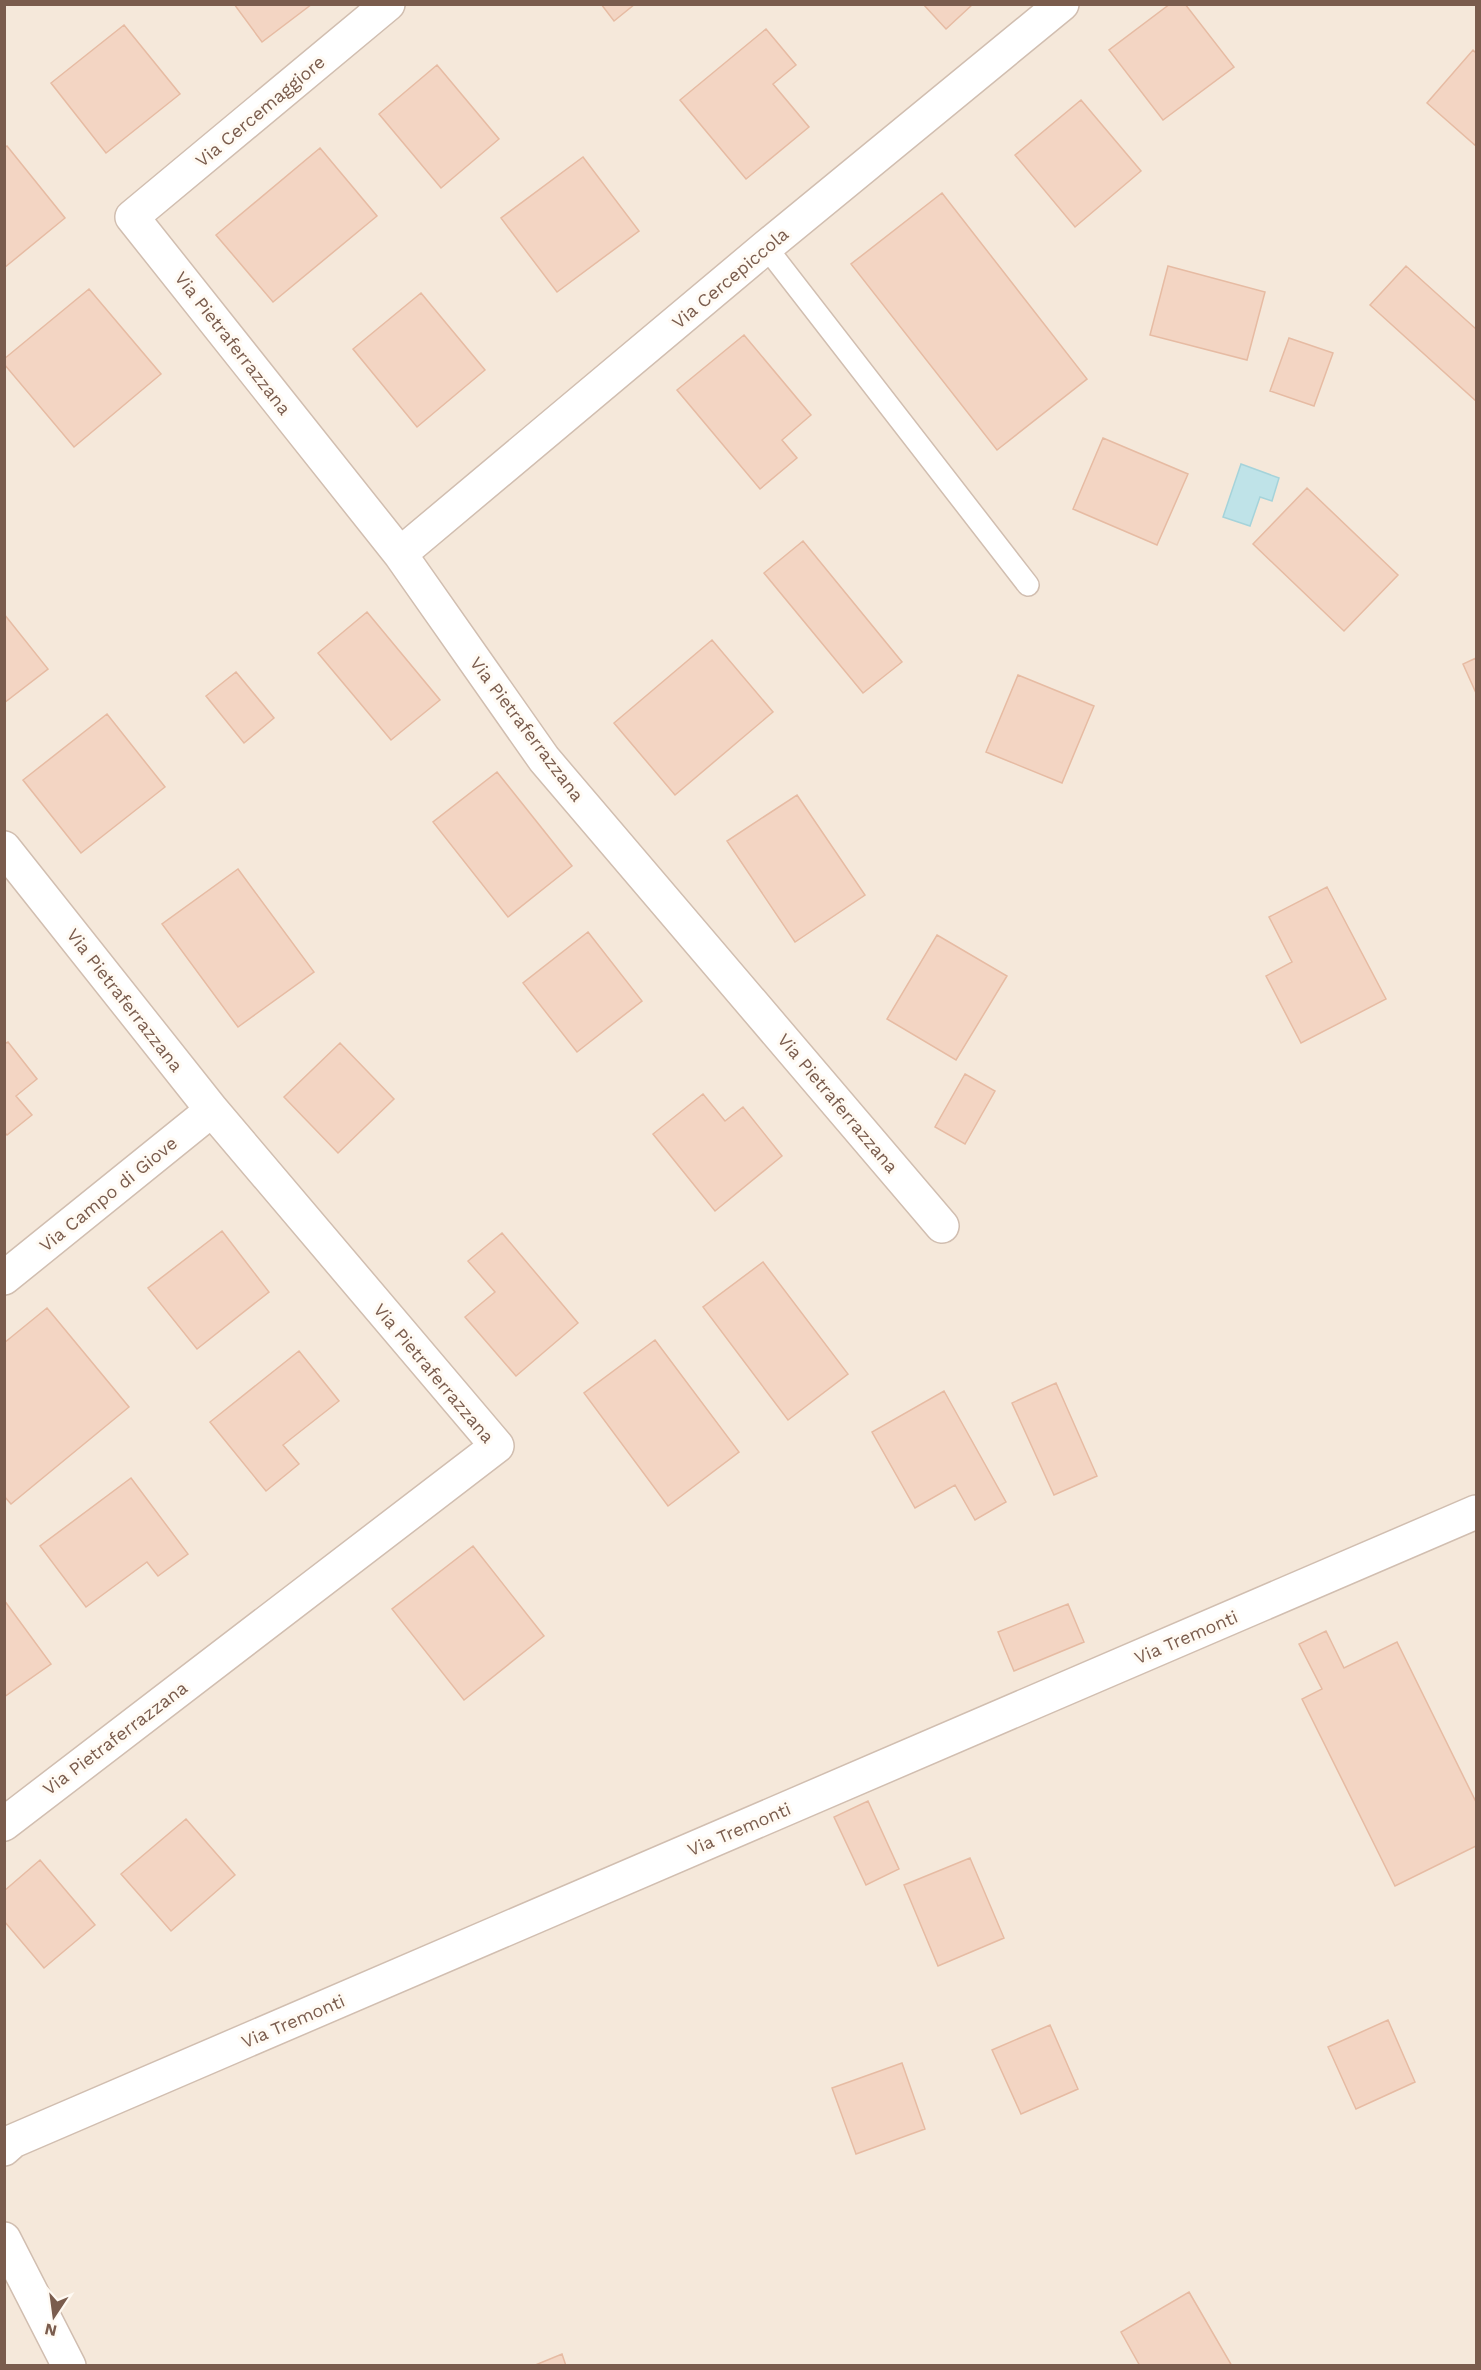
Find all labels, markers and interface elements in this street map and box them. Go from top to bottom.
street label: Via Cercemaggiore [191,51,329,171]
street label: Via Cercepiccola [668,223,792,333]
street label: Via Pietraferrazzana [171,267,295,419]
street label: Via Pietraferrazzana [466,653,588,805]
street label: Via Pietraferrazzana [63,924,187,1076]
street label: Via Pietraferrazzana [774,1029,902,1177]
street label: Via Campo di Giove [35,1132,181,1256]
street label: Via Pietraferrazzana [370,1299,498,1447]
street label: Via Tremonti [1131,1606,1241,1668]
street label: Via Pietraferrazzana [39,1677,191,1799]
street label: Via Tremonti [684,1798,794,1860]
street label: Via Tremonti [238,1990,348,2052]
north arrow [24,2286,84,2346]
text: N [43,2320,59,2341]

